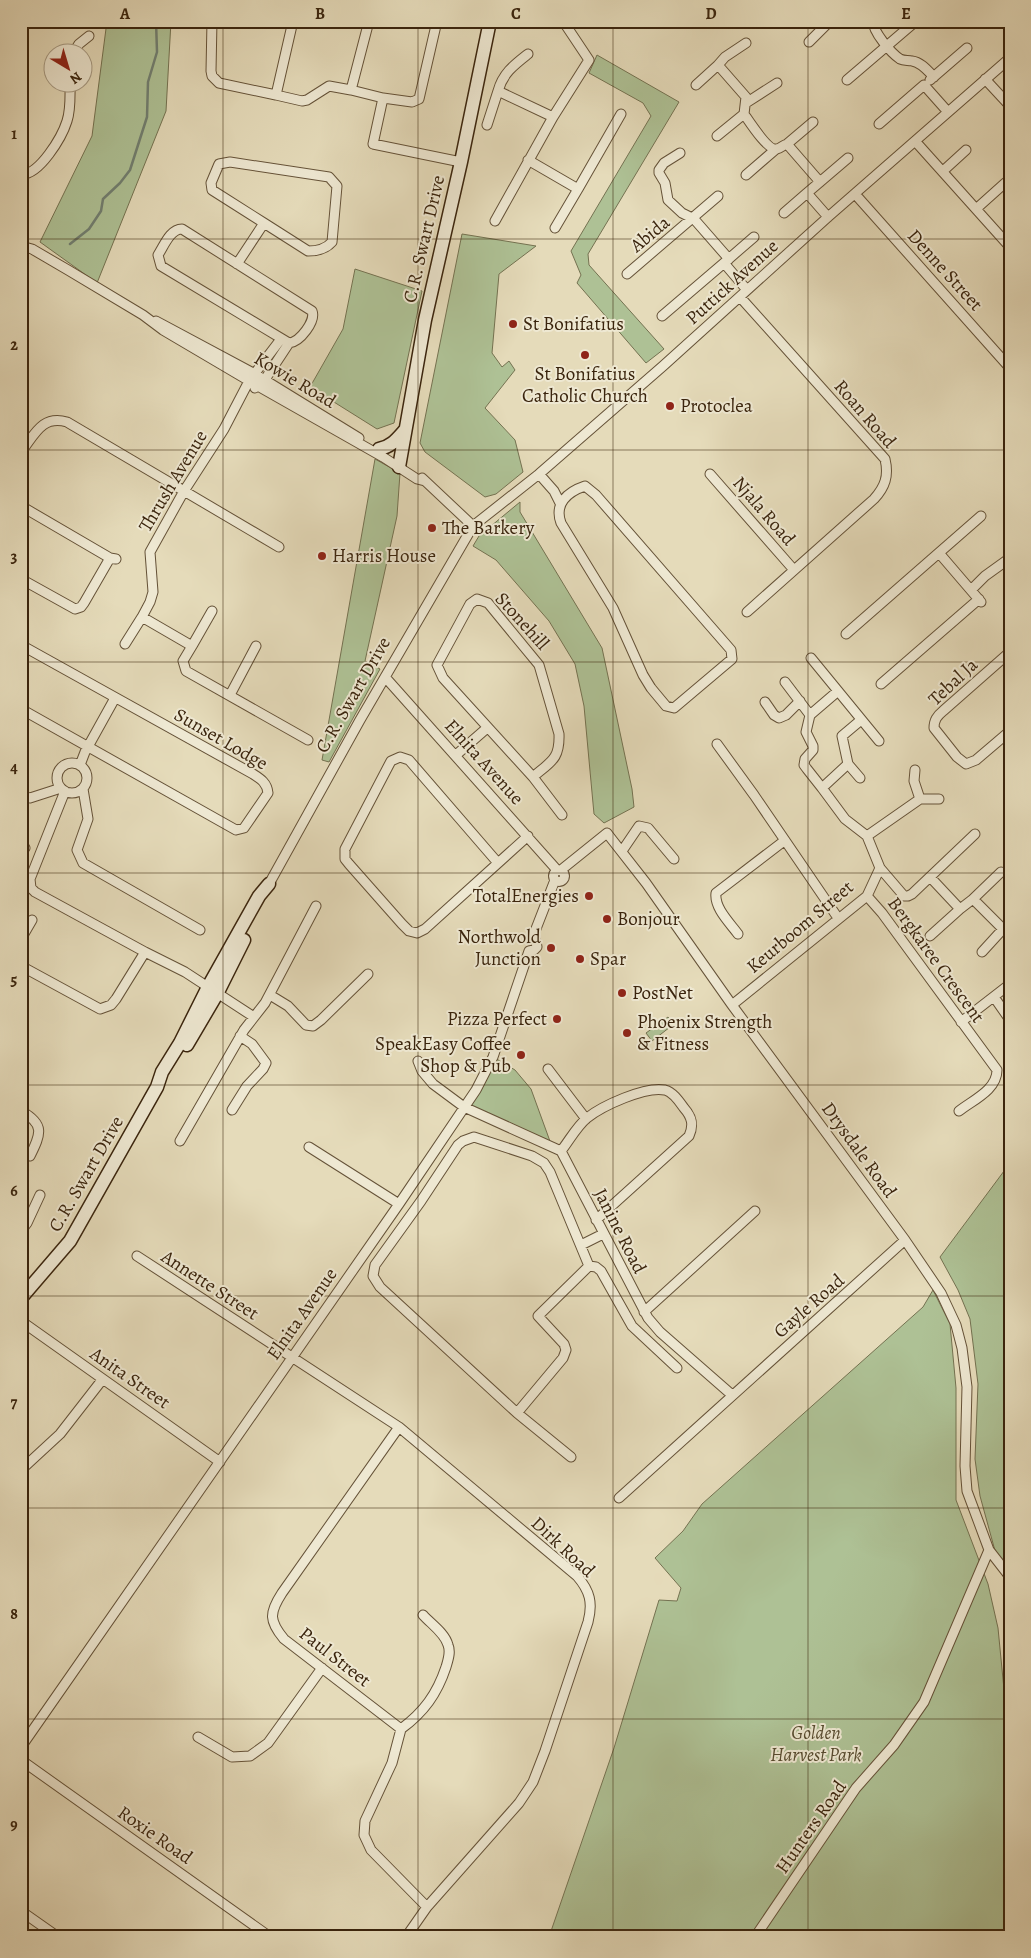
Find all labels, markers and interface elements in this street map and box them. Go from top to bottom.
text: A [119,3,131,25]
text: B [315,3,325,25]
text: C [511,3,521,25]
text: D [705,3,717,25]
text: E [901,3,911,25]
north arrow [42,42,92,92]
text: N [66,67,86,88]
text: 1 [11,123,17,145]
street label: C.R. Swart Drive [397,173,451,305]
street label: Abida [624,210,676,259]
street label: Denne Street [901,224,989,316]
street label: Puttick Avenue [680,233,784,331]
place label: St Bonifatius [523,311,624,337]
marker: St Bonifatius [507,318,519,330]
text: 2 [10,334,18,356]
street label: Kowie Road [249,345,341,415]
marker: St Bonifatius Catholic Church [579,349,591,361]
place label: St Bonifatius Catholic Church [522,361,648,409]
street label: Roan Road [828,374,903,454]
place label: Protoclea [680,393,753,419]
marker: Protoclea [664,400,676,412]
street label: Thrush Avenue [132,425,214,537]
street label: Njala Road [727,471,802,552]
place label: The Barkery [442,515,535,541]
marker: The Barkery [426,522,438,534]
place label: Harris House [332,543,436,569]
text: 3 [11,546,18,568]
marker: Harris House [316,550,328,562]
street label: Stonehill [489,586,555,656]
street label: C.R. Swart Drive [309,632,397,758]
street label: Tebal Ja [923,652,984,712]
street label: Sunset Lodge [169,702,273,776]
street label: Elnita Avenue [439,714,529,810]
text: 4 [10,757,18,779]
street label: Keurboom Street [741,875,859,979]
place label: TotalEnergies [473,883,579,909]
marker: TotalEnergies [583,890,595,902]
street label: Bergkaree Crescent [881,892,991,1028]
place label: Bonjour [617,906,680,932]
marker: Bonjour [601,913,613,925]
place label: Northwold Junction [458,924,542,972]
marker: Northwold Junction [545,942,557,954]
place label: Spar [590,946,626,972]
marker: Spar [574,953,586,965]
text: 5 [11,969,18,991]
place label: PostNet [632,980,693,1006]
marker: PostNet [616,987,628,999]
place label: Pizza Perfect [447,1006,547,1032]
place label: Phoenix Strength & Fitness [637,1009,772,1057]
marker: Pizza Perfect [551,1013,563,1025]
marker: Phoenix Strength & Fitness [621,1027,633,1039]
place label: SpeakEasy Coffee Shop & Pub [375,1031,511,1079]
marker: SpeakEasy Coffee Shop & Pub [515,1049,527,1061]
street label: Drysdale Road [815,1097,903,1204]
street label: C.R. Swart Drive [42,1111,130,1237]
text: 6 [10,1180,18,1202]
street label: Janine Road [587,1184,653,1279]
street label: Annette Street [155,1243,264,1326]
street label: Elnita Avenue [261,1263,343,1365]
street label: Gayle Road [768,1267,851,1344]
street label: Anita Street [84,1340,175,1415]
text: 7 [11,1392,18,1414]
street label: Dirk Road [525,1511,601,1584]
text: 8 [10,1603,18,1625]
street label: Paul Street [294,1621,376,1693]
park label: Golden Harvest Park [770,1720,862,1768]
street label: Hunters Road [769,1775,853,1879]
street label: Roxie Road [112,1800,198,1871]
text: 9 [10,1814,18,1836]

